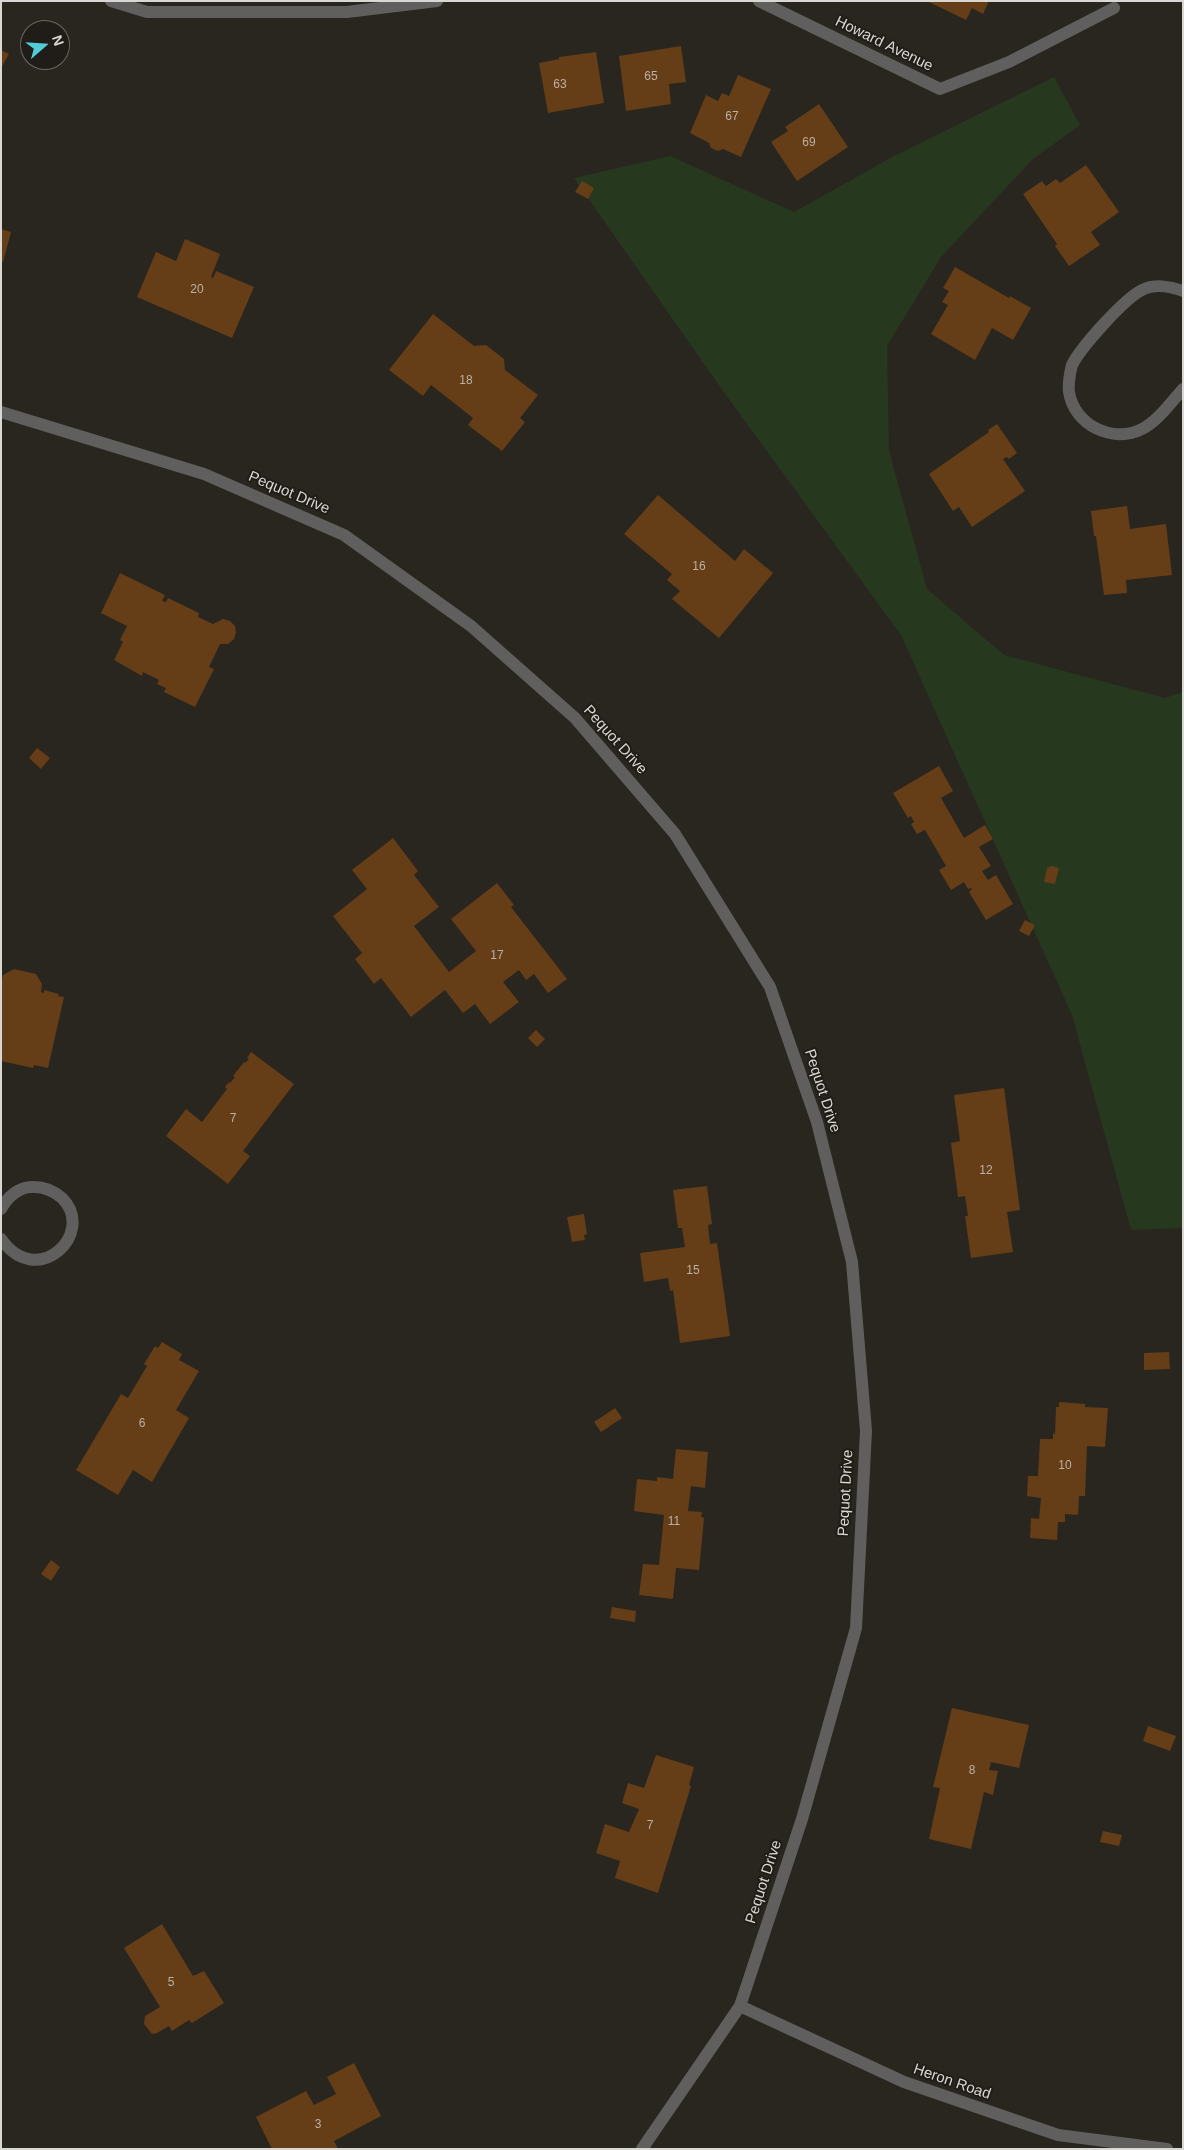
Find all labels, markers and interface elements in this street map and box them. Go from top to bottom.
street label: Howard Avenue [832,13,936,75]
north arrow [20,20,70,70]
text: N [49,33,67,48]
house number: 65 [644,70,658,84]
house number: 63 [553,78,567,92]
house number: 67 [725,110,739,124]
house number: 69 [802,136,816,150]
house number: 20 [190,283,204,297]
house number: 18 [459,374,473,388]
street label: Pequot Drive [246,468,332,518]
house number: 16 [692,560,706,574]
street label: Pequot Drive [579,702,651,778]
house number: 17 [490,949,504,963]
street label: Pequot Drive [800,1047,844,1135]
house number: 7 [230,1112,236,1126]
house number: 12 [979,1164,993,1178]
house number: 15 [686,1264,700,1278]
house number: 6 [139,1417,145,1431]
street label: Pequot Drive [835,1449,857,1537]
house number: 10 [1058,1459,1072,1473]
house number: 11 [668,1515,680,1529]
house number: 8 [969,1764,975,1778]
house number: 7 [647,1819,653,1833]
street label: Pequot Drive [742,1838,786,1926]
house number: 5 [168,1976,174,1990]
street label: Heron Road [911,2060,993,2104]
house number: 3 [315,2118,321,2132]

